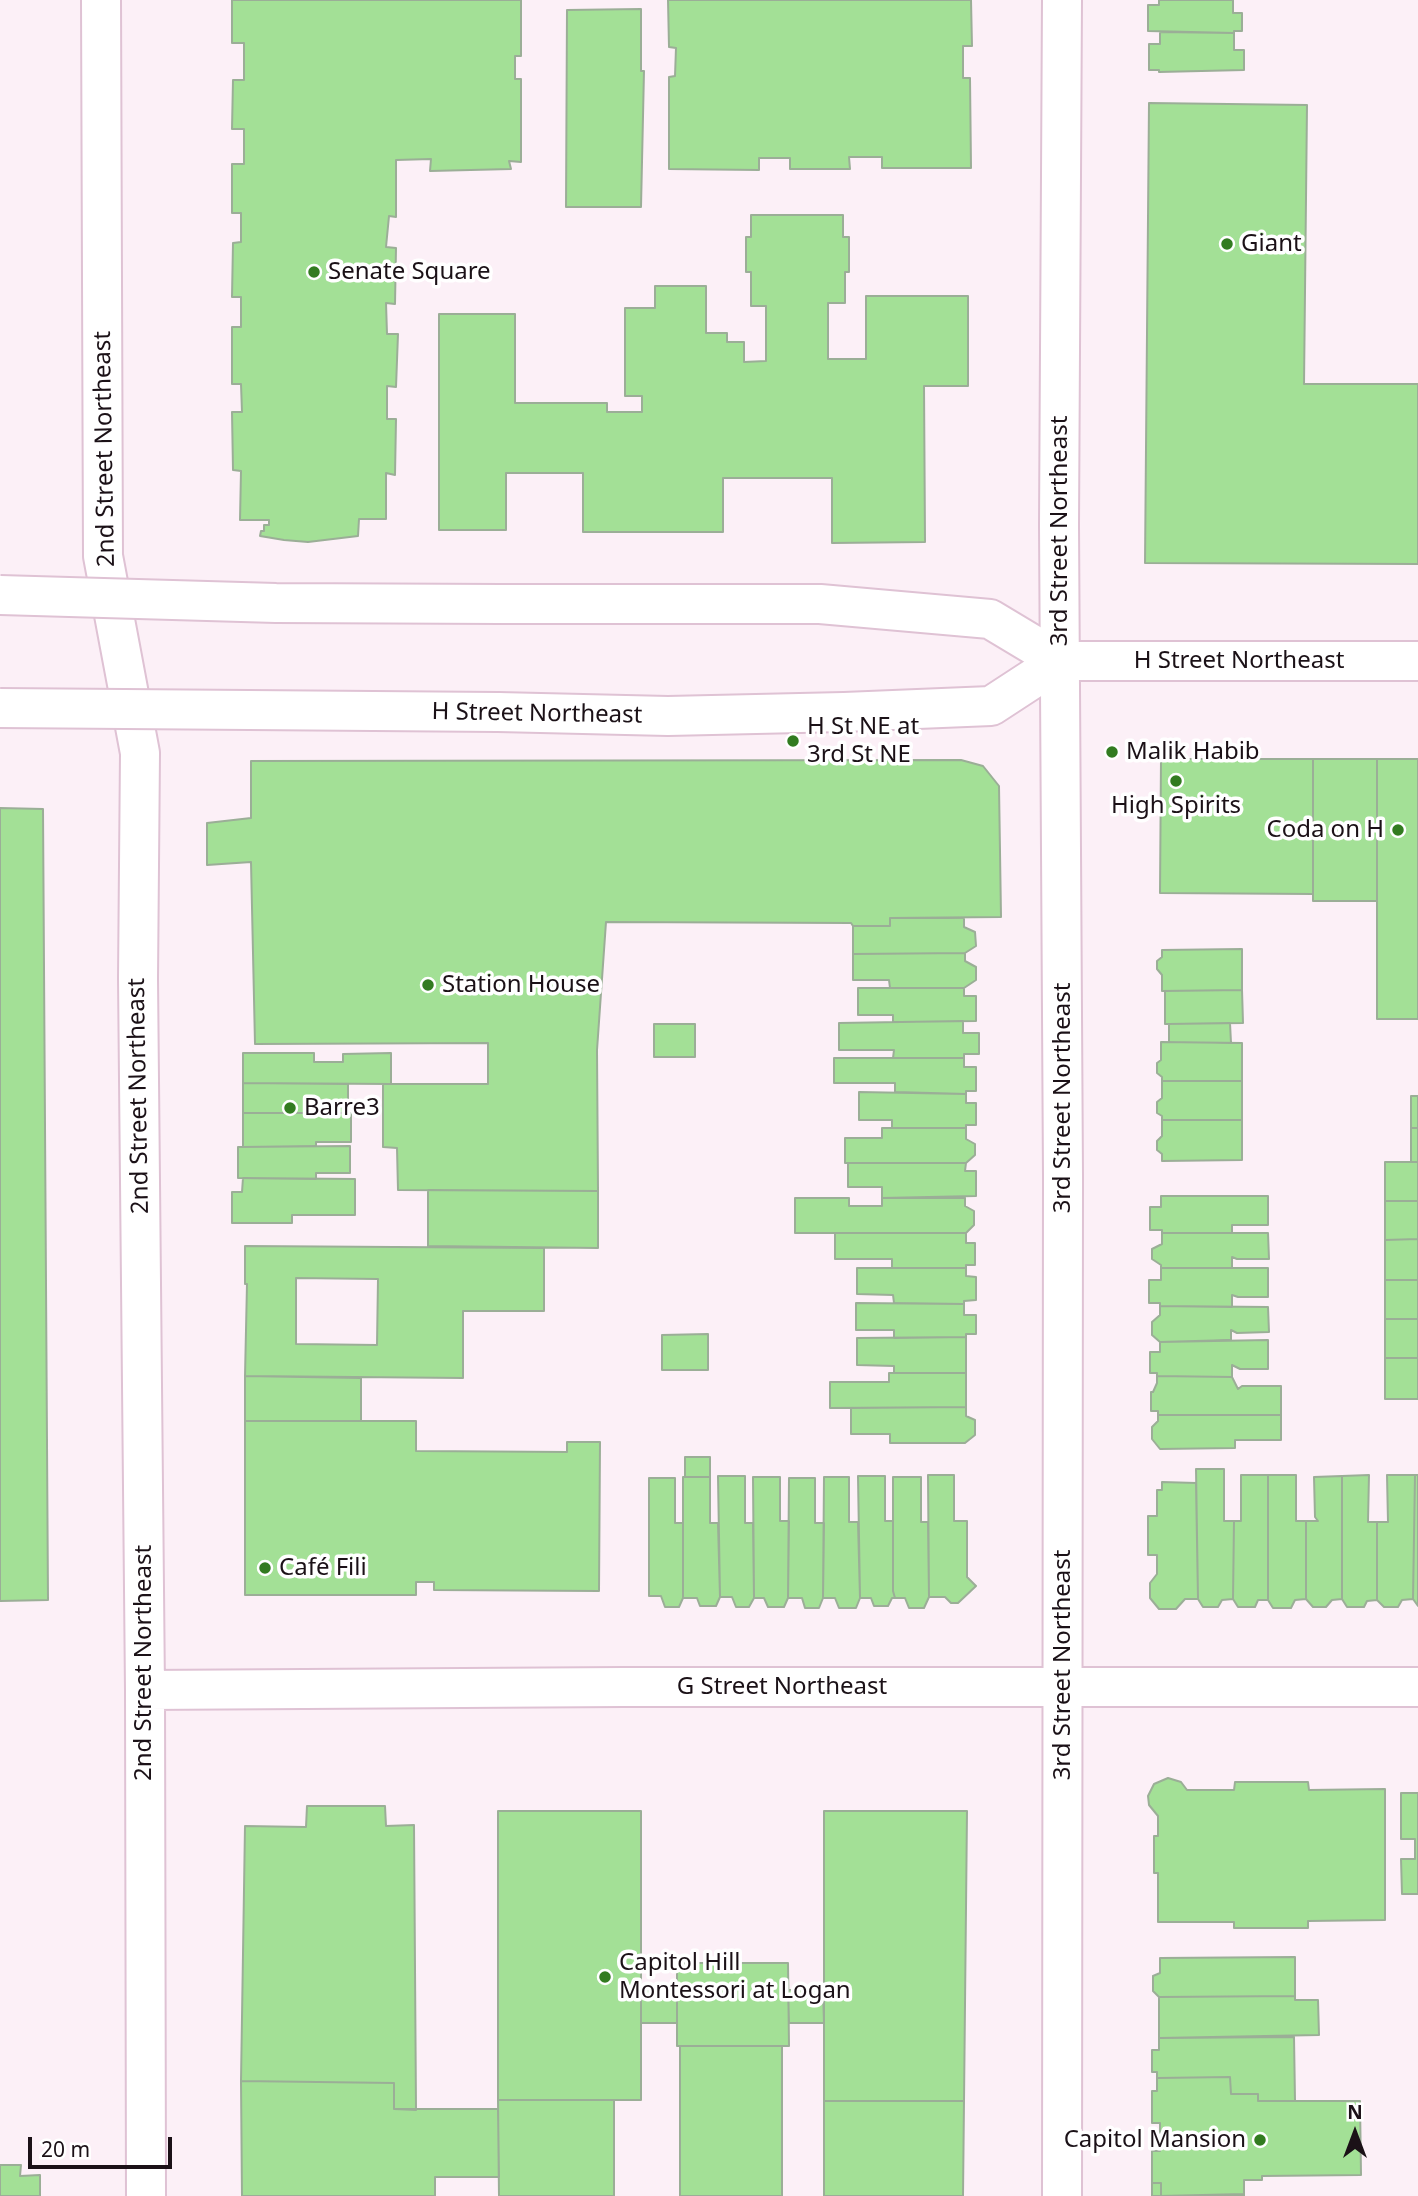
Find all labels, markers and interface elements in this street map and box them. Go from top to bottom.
place label: Giant [1241,230,1302,258]
marker: Giant [1219,236,1235,252]
place label: Senate Square [328,258,491,286]
marker: Senate Square [306,264,322,280]
street label: 2nd Street Northeast [89,331,121,567]
street label: 3rd Street Northeast [1046,416,1074,646]
street label: H Street Northeast [1134,647,1344,675]
street label: H Street Northeast [431,698,643,730]
place label: H St NE at 3rd St NE [807,713,919,769]
marker: H St NE at 3rd St NE [785,733,801,749]
place label: Malik Habib [1126,738,1260,766]
marker: Malik Habib [1104,744,1120,760]
marker: High Spirits [1168,773,1184,789]
place label: High Spirits [1111,792,1241,820]
place label: Coda on H [1266,816,1384,844]
marker: Coda on H [1390,822,1406,838]
place label: Station House [442,971,600,999]
marker: Station House [420,977,436,993]
street label: 2nd Street Northeast [123,978,155,1214]
street label: 3rd Street Northeast [1049,983,1077,1213]
place label: Barre3 [304,1094,380,1122]
marker: Barre3 [282,1100,298,1116]
street label: 2nd Street Northeast [130,1545,158,1781]
street label: 3rd Street Northeast [1049,1550,1077,1780]
place label: Café Fili [279,1554,367,1582]
marker: Café Fili [257,1560,273,1576]
street label: G Street Northeast [677,1673,887,1701]
place label: Capitol Hill Montessori at Logan [619,1949,851,2005]
marker: Capitol Hill Montessori at Logan [597,1969,613,1985]
north arrow [1320,2098,1390,2168]
text: N [1347,2099,1363,2125]
scale bar [32,2122,175,2166]
place label: Capitol Mansion [1064,2126,1246,2154]
marker: Capitol Mansion [1252,2132,1268,2148]
text: 20 m [41,2135,90,2163]

